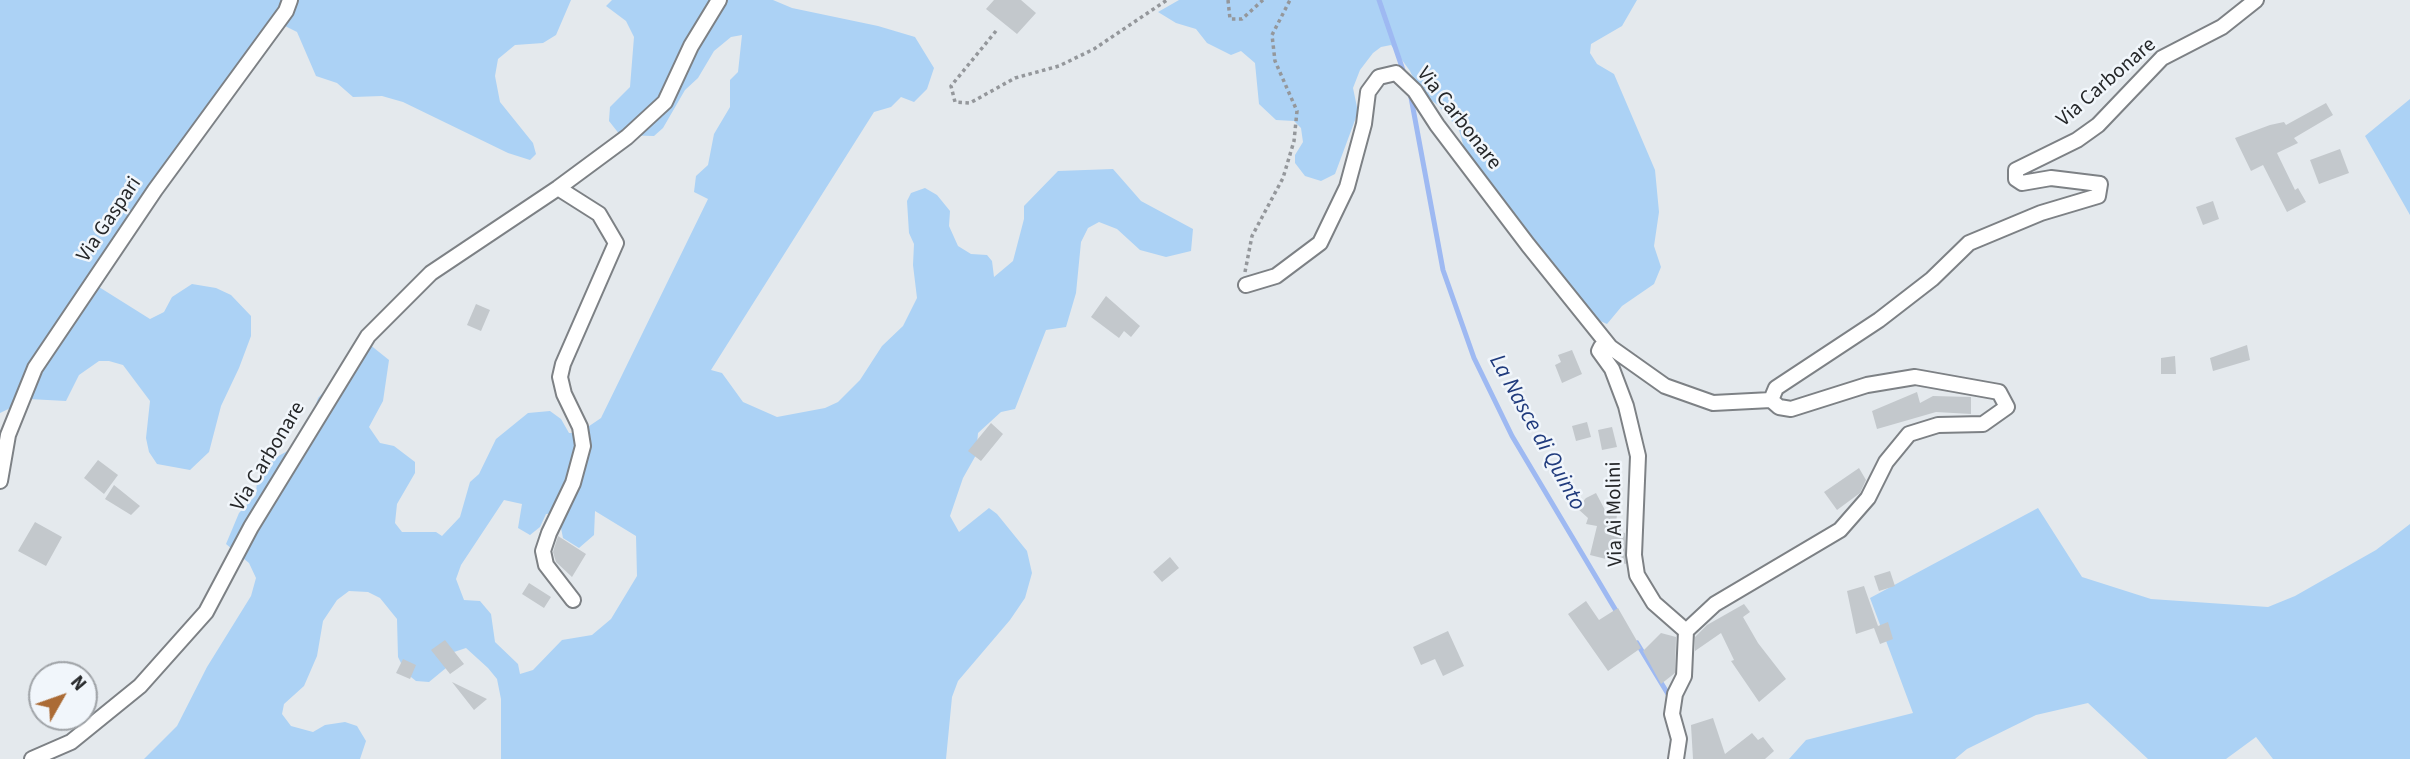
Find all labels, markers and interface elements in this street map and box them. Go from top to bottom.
street label: Via Carbonare [2052,33,2162,133]
street label: Via Carbonare [1410,63,1506,175]
street label: Via Gaspari [72,173,148,267]
water label: La Nasce di Quinto [1482,350,1590,516]
street label: Via Carbonare [226,398,312,516]
street label: Via Ai Molini [1602,461,1630,567]
north arrow [28,661,98,731]
text: N [64,670,92,697]

